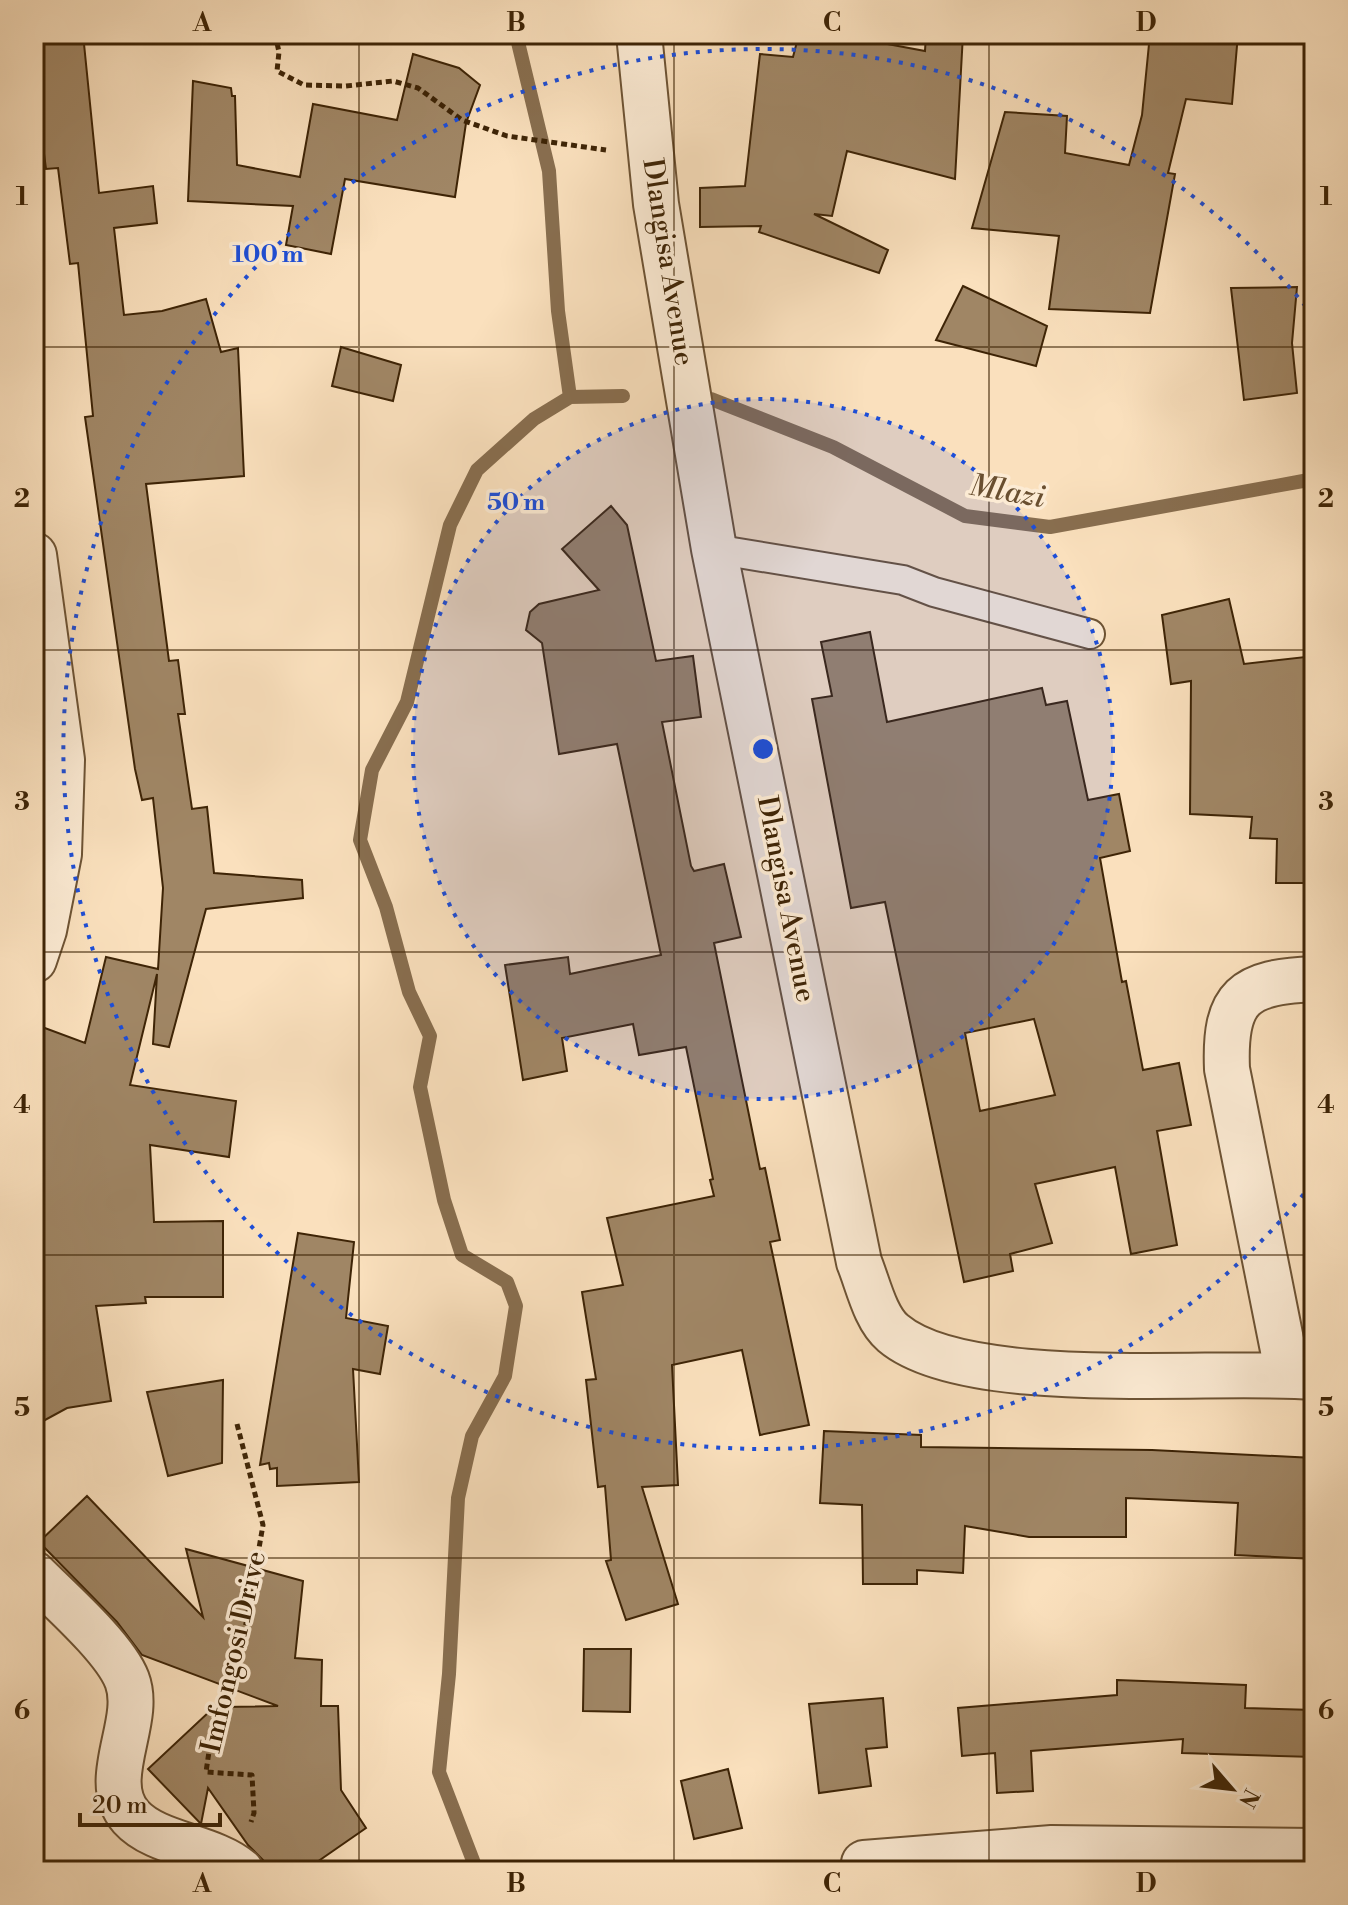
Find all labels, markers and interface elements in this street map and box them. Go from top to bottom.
text: A [192,7,212,39]
text: B [506,7,526,39]
text: C [823,7,841,39]
text: D [1136,7,1156,39]
street label: Dlangisa Avenue [634,156,702,368]
text: 1 [16,181,29,213]
text: 1 [1320,181,1333,213]
text: 100 m [232,240,304,270]
water label: Mlazi [966,467,1048,517]
text: 2 [14,483,30,515]
text: 2 [1318,483,1334,515]
text: 50 m [487,488,545,518]
centre of rings [749,735,777,763]
text: 3 [14,786,30,818]
text: 3 [1318,786,1334,818]
street label: Dlangisa Avenue [749,793,823,1005]
text: 4 [13,1089,31,1121]
text: 4 [1317,1089,1335,1121]
text: 5 [14,1392,30,1424]
text: 5 [1318,1392,1334,1424]
street label: Imfongosi Drive [194,1548,274,1756]
text: 6 [14,1695,30,1727]
text: 6 [1318,1695,1334,1727]
north arrow [1192,1749,1272,1829]
scale bar [80,1777,220,1827]
text: N [1232,1784,1264,1812]
text: 20 m [92,1791,148,1821]
text: A [192,1868,212,1900]
text: B [506,1868,526,1900]
text: C [823,1868,841,1900]
text: D [1136,1868,1156,1900]

